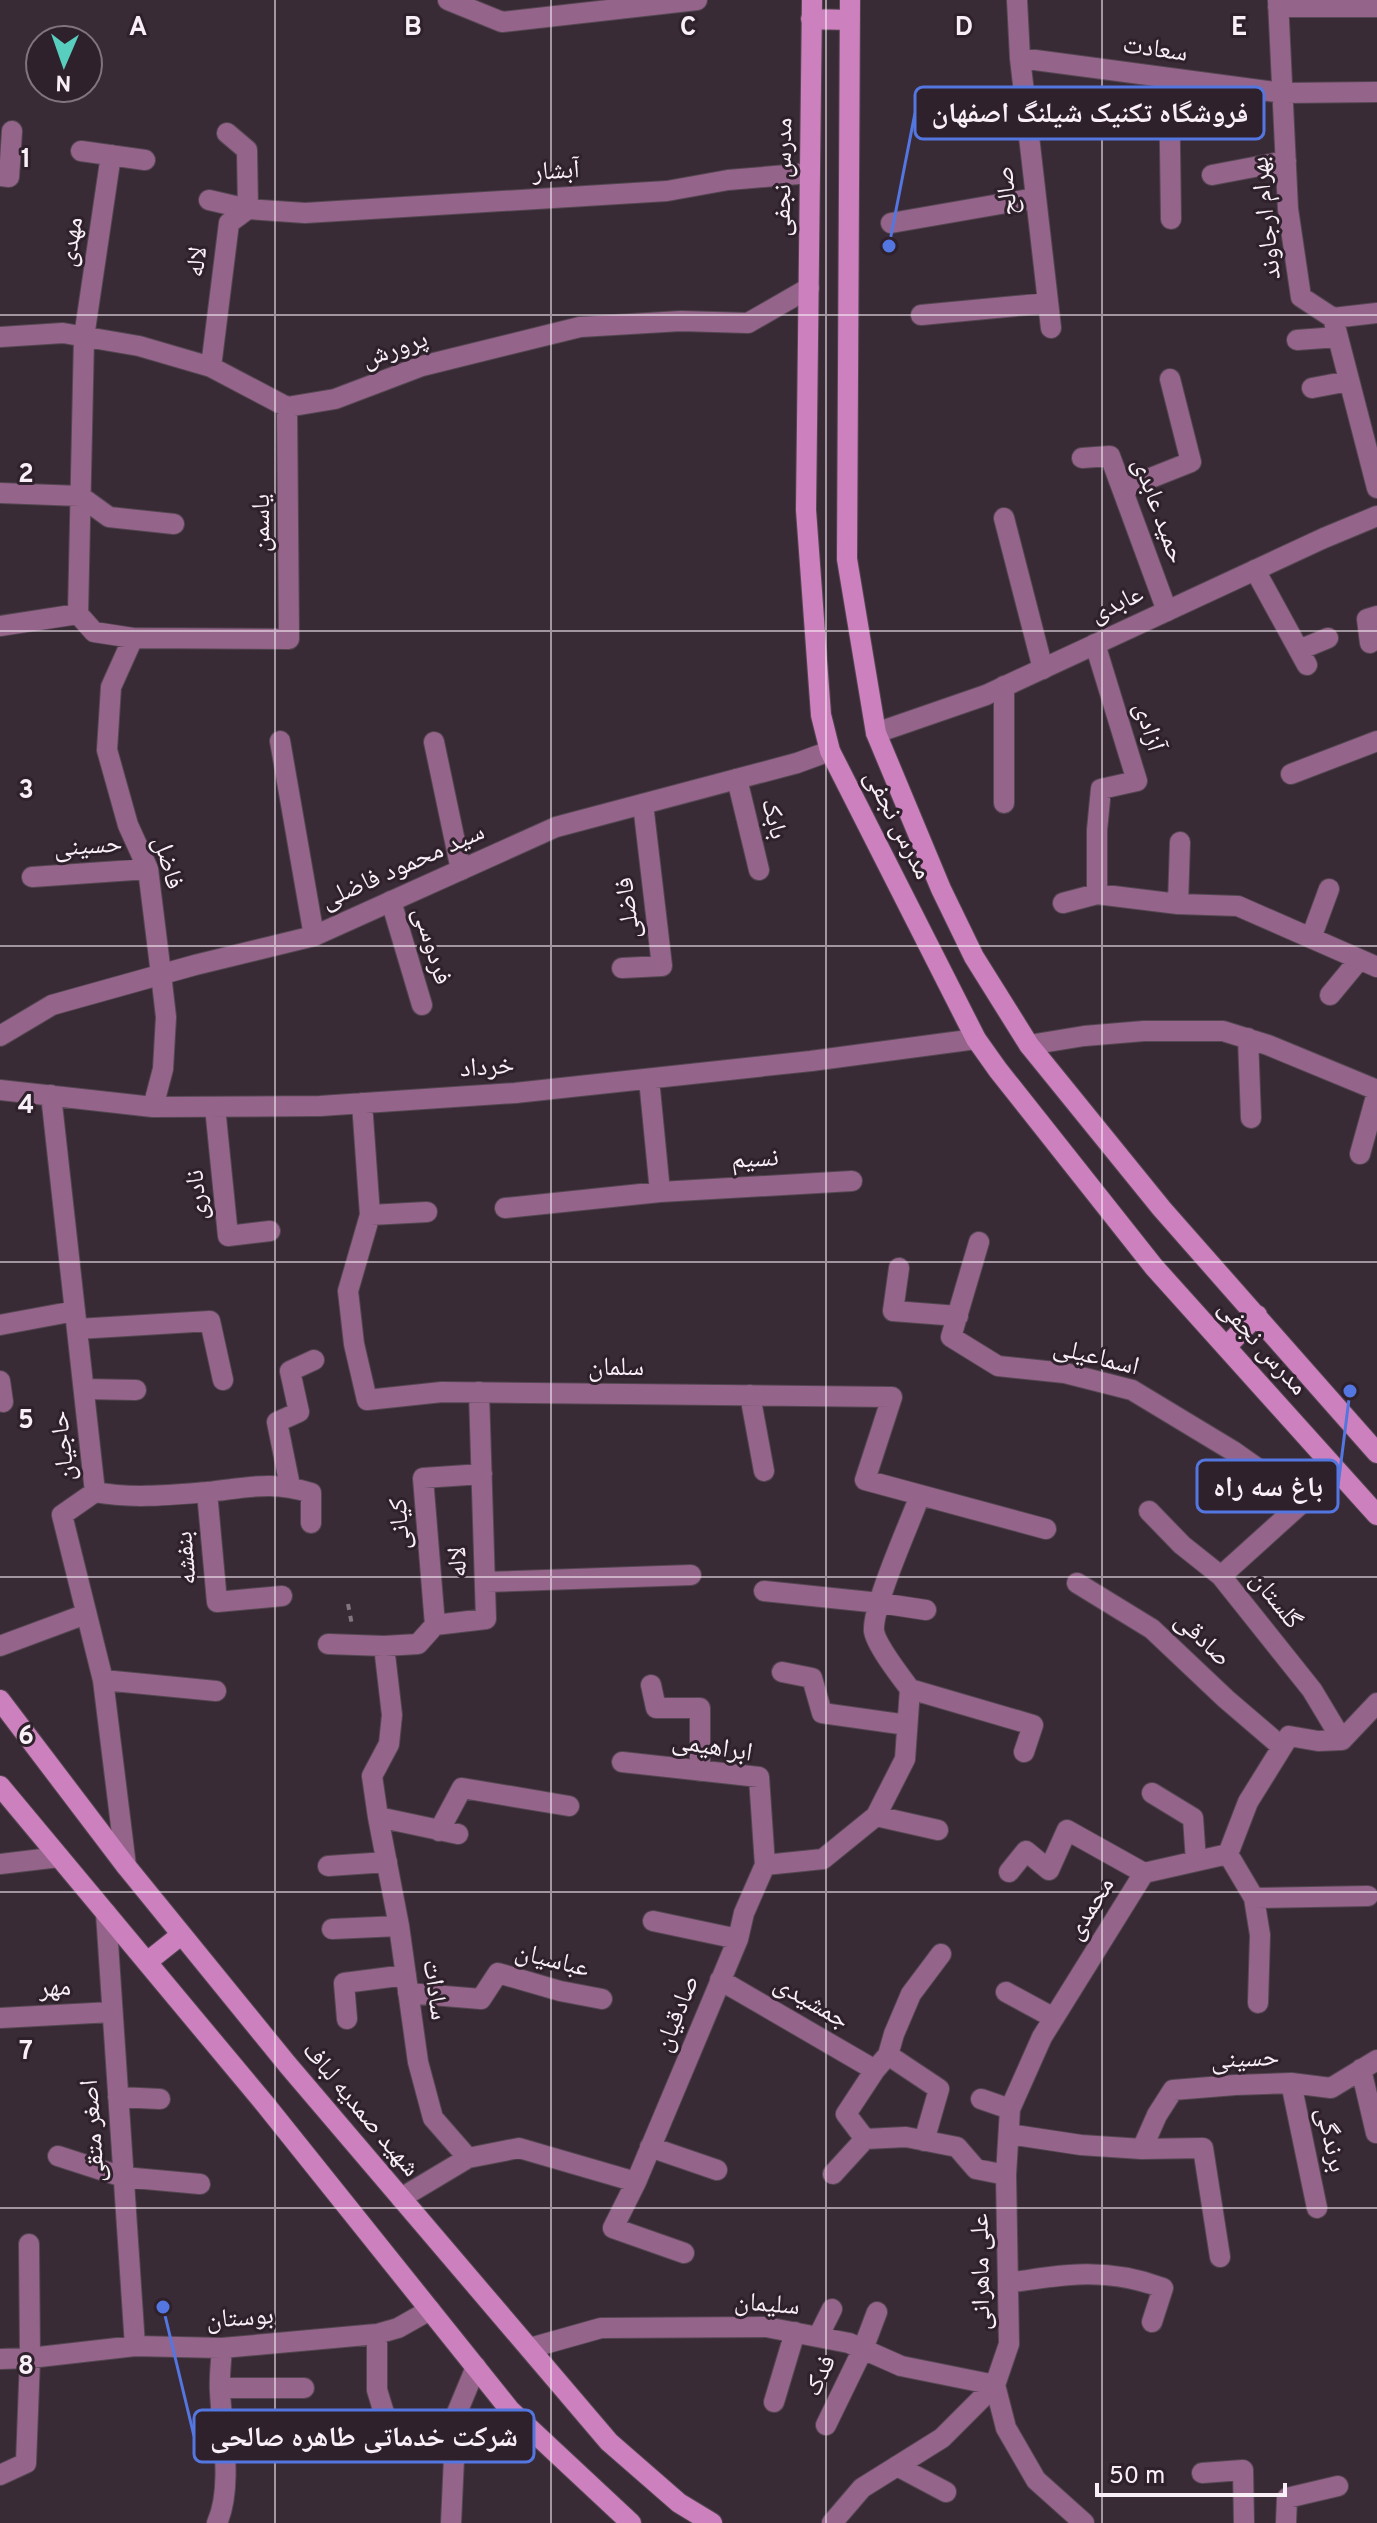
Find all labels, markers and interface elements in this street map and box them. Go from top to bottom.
text: A [129,12,147,45]
text: B [404,12,422,45]
text: C [680,12,696,45]
text: D [955,12,973,45]
text: E [1231,12,1247,45]
north arrow [24,24,104,104]
street label: سعادت [1120,29,1190,71]
text: N [55,68,72,95]
callout: فروشگاه تکنیک شیلنگ اصفهان [915,87,1264,139]
text: فروشگاه تکنیک شیلنگ اصفهان [931,97,1249,133]
street label: مدرس نجفی [766,117,802,237]
text: 1 [21,144,31,177]
street label: آبشار [531,154,582,190]
street label: بهرام ارجاوند [1244,155,1290,281]
street label: صالح [989,164,1027,218]
street label: مهدی [52,215,92,269]
street label: لاله [180,245,216,279]
street label: پرورش [357,323,433,377]
street label: حمید عابدی [1124,454,1192,568]
text: 2 [18,459,34,492]
street label: یاسمن [246,494,279,552]
street label: عابدی [1085,578,1149,632]
street label: آزادی [1125,699,1171,757]
street label: مدرس نجفی [855,764,939,886]
text: 3 [18,775,34,808]
street label: بابک [752,795,794,843]
street label: سید محمود فاضلی [316,816,490,918]
street label: حسینی [53,828,123,866]
street label: فاضل [144,833,190,893]
street label: فاضلی [609,875,649,941]
street label: فردوسی [404,903,458,989]
street label: خرداد [459,1050,515,1086]
text: 4 [18,1090,34,1123]
street label: نسیم [730,1142,780,1178]
street label: نادری [179,1168,217,1222]
street label: مدرس نجفی [1210,1293,1314,1403]
street label: اسماعیلی [1050,1331,1142,1385]
street label: سلمان [588,1352,644,1385]
text: 5 [18,1405,34,1438]
street label: حاجیان [44,1409,84,1483]
callout: باغ سه راه [1197,1460,1338,1512]
text: باغ سه راه [1213,1471,1323,1507]
street label: کیانی [383,1497,419,1551]
street label: بنفشه [168,1530,206,1586]
street label: لاله [442,1546,476,1578]
street label: گلستان [1242,1565,1309,1637]
street label: صادقی [1167,1605,1237,1675]
text: 6 [18,1721,34,1754]
street label: ابراهیمی [669,1725,755,1771]
street label: محمدی [1059,1871,1123,1947]
street label: عباسیان [511,1936,593,1986]
street label: سادات [413,1958,455,2022]
street label: جمشیدی [767,1968,855,2038]
street label: صادقیان [648,1971,708,2057]
street label: مهر [37,1972,72,2006]
street label: شهید صمدیه لباف [294,2035,426,2185]
text: 7 [19,2036,33,2069]
street label: حسینی [1210,2042,1280,2078]
street label: اصغر متقی [74,2078,114,2184]
street label: برندگی [1307,2104,1353,2176]
street label: علی ماهرانی [964,2213,1000,2331]
street label: سلیمان [733,2286,801,2324]
street label: بوستان [205,2300,275,2338]
street label: فدک [797,2350,845,2402]
text: 8 [18,2351,34,2384]
callout: شرکت خدماتی طاهره صالحی [194,2410,534,2462]
text: شرکت خدماتی طاهره صالحی [210,2421,518,2457]
scale bar [1097,2447,1285,2497]
text: 50 m [1109,2462,1165,2492]

